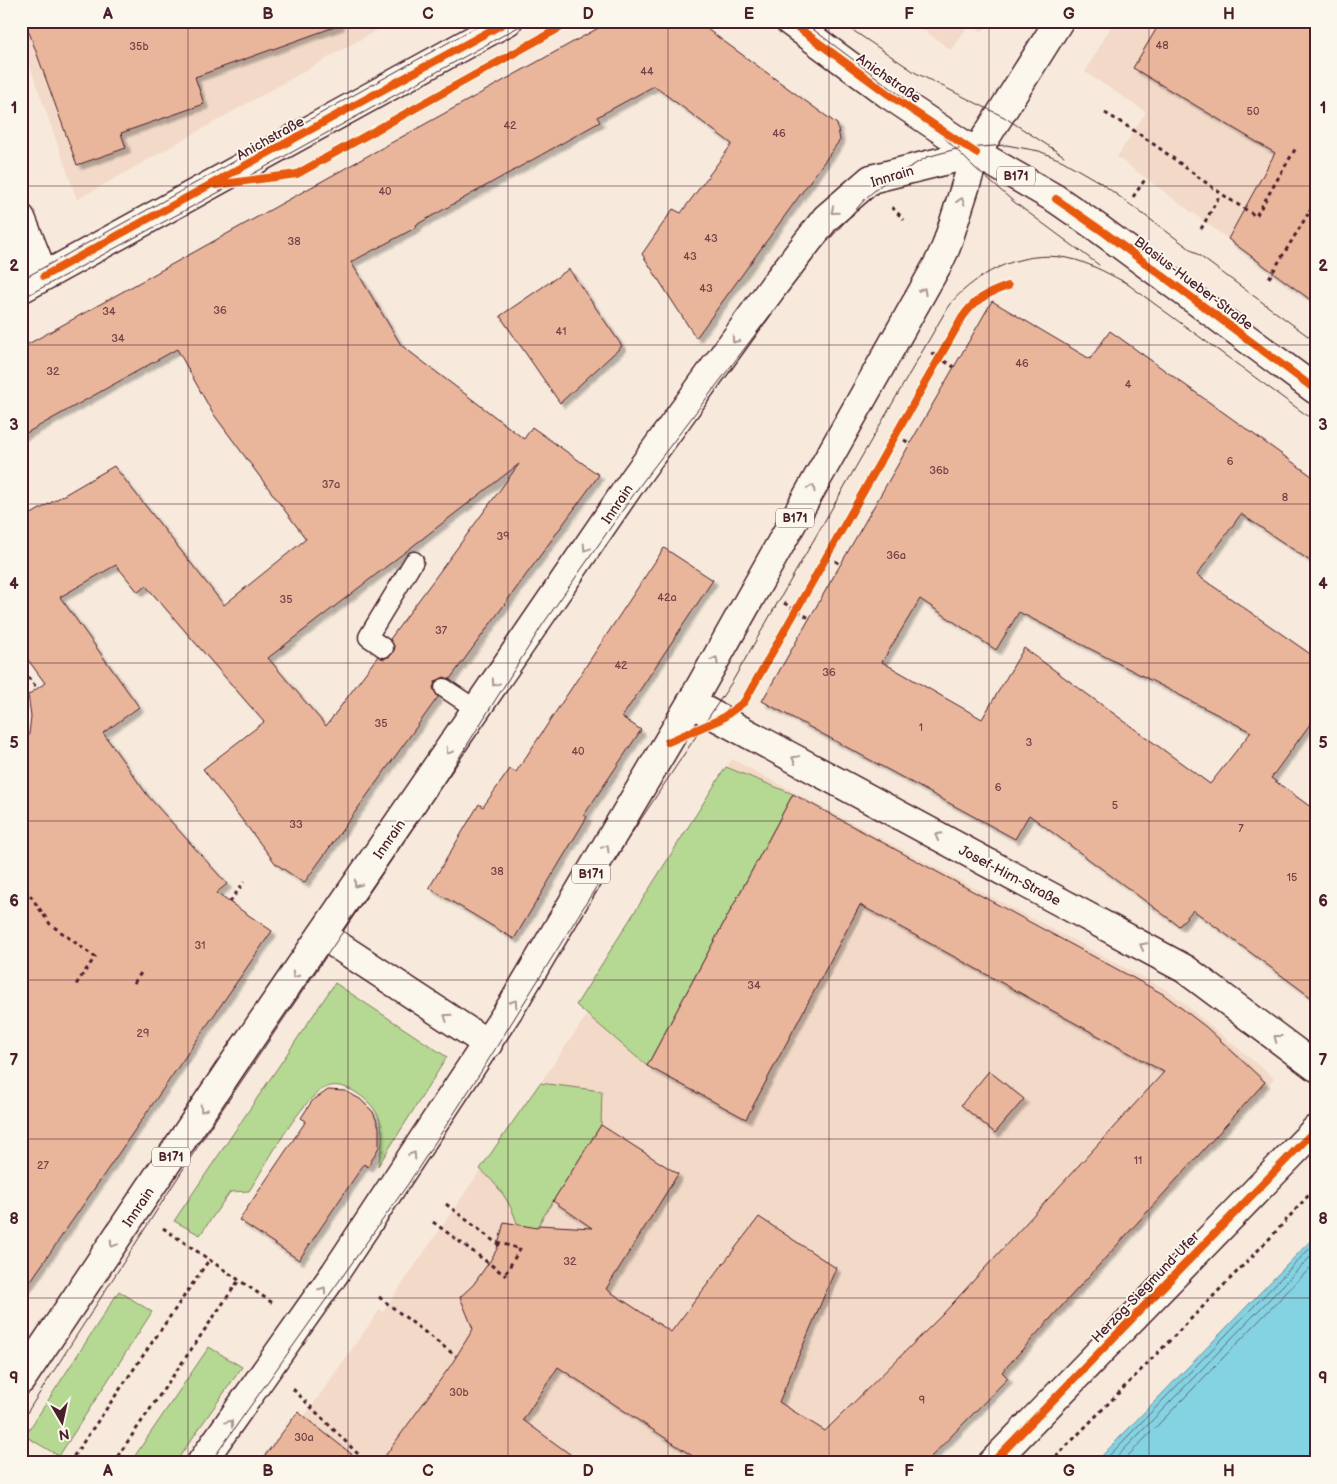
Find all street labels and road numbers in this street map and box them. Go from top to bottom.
street label: Anichstraße [853,50,924,107]
street label: Anichstraße [233,113,307,164]
street label: Innrain [869,162,916,191]
road number: B171 [997,167,1035,186]
street label: Blasius-Hueber-Straße [1131,233,1256,334]
street label: Innrain [598,481,637,527]
road number: B171 [776,508,814,528]
street label: Innrain [370,816,409,862]
street label: Josef-Hirn-Straße [956,841,1064,909]
road number: B171 [572,864,610,884]
road number: B171 [152,1148,190,1166]
street label: Innrain [119,1184,158,1230]
street label: Herzog-Siegmund-Ufer [1088,1228,1203,1346]

